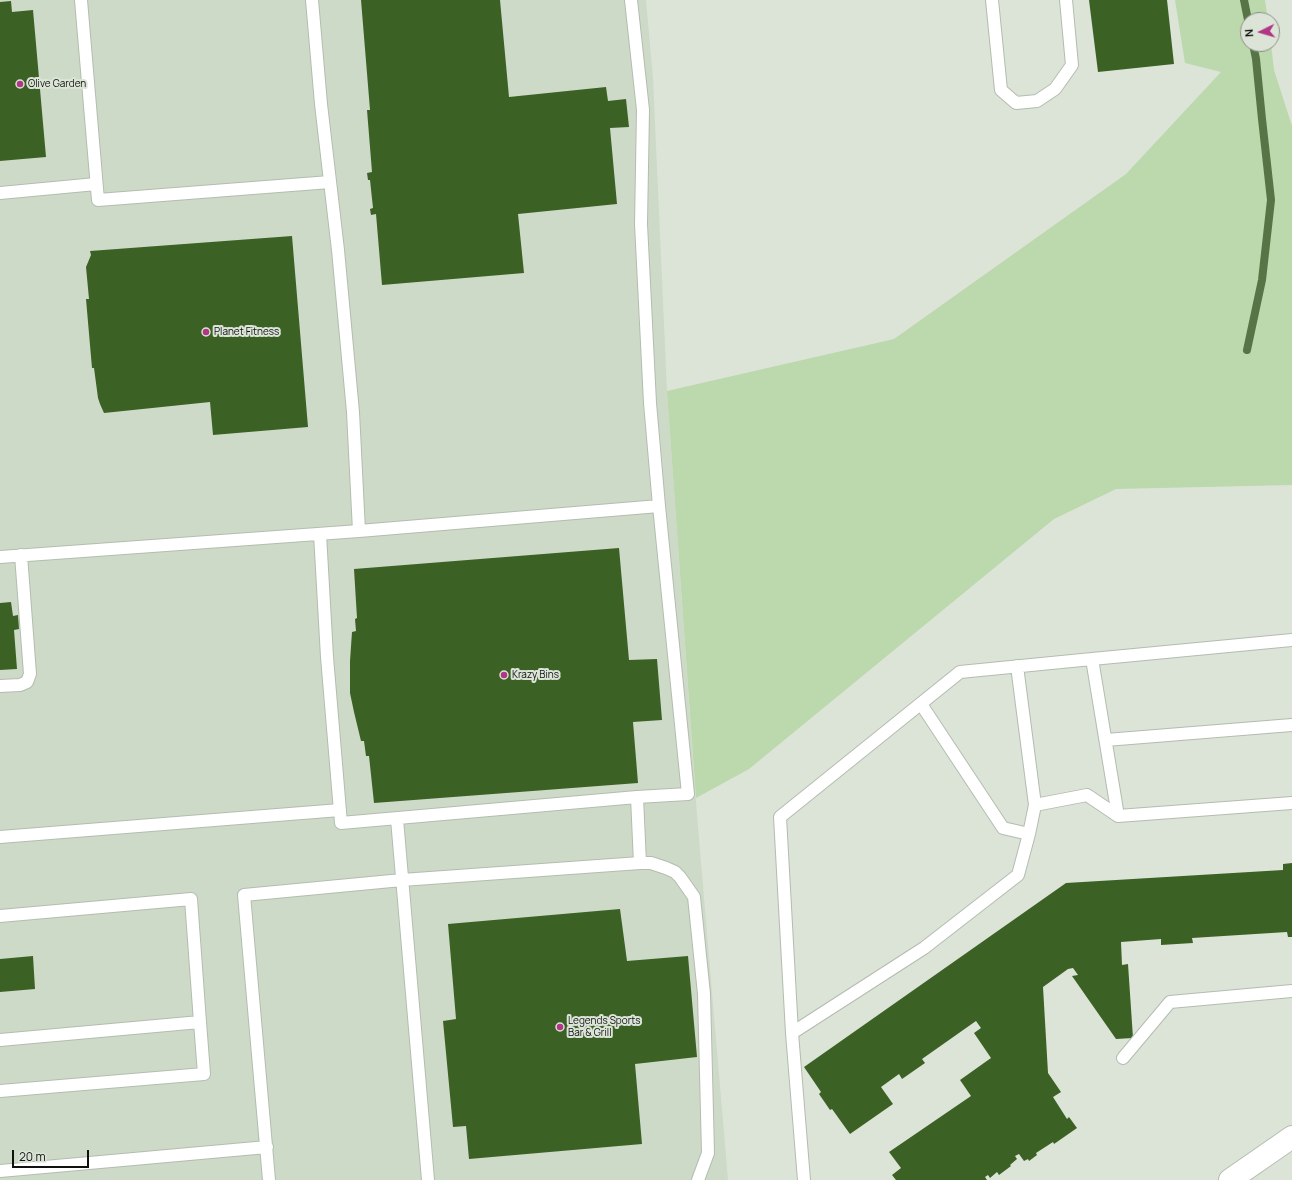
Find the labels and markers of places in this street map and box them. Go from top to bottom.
place label: Olive Garden [28,78,86,90]
marker: Olive Garden [15,79,25,89]
place label: Planet Fitness [214,326,279,338]
marker: Planet Fitness [201,327,211,337]
place label: Krazy Bins [512,669,559,681]
marker: Krazy Bins [499,670,509,680]
place label: Legends Sports Bar & Grill [568,1015,641,1038]
marker: Legends Sports Bar & Grill [555,1022,565,1032]

